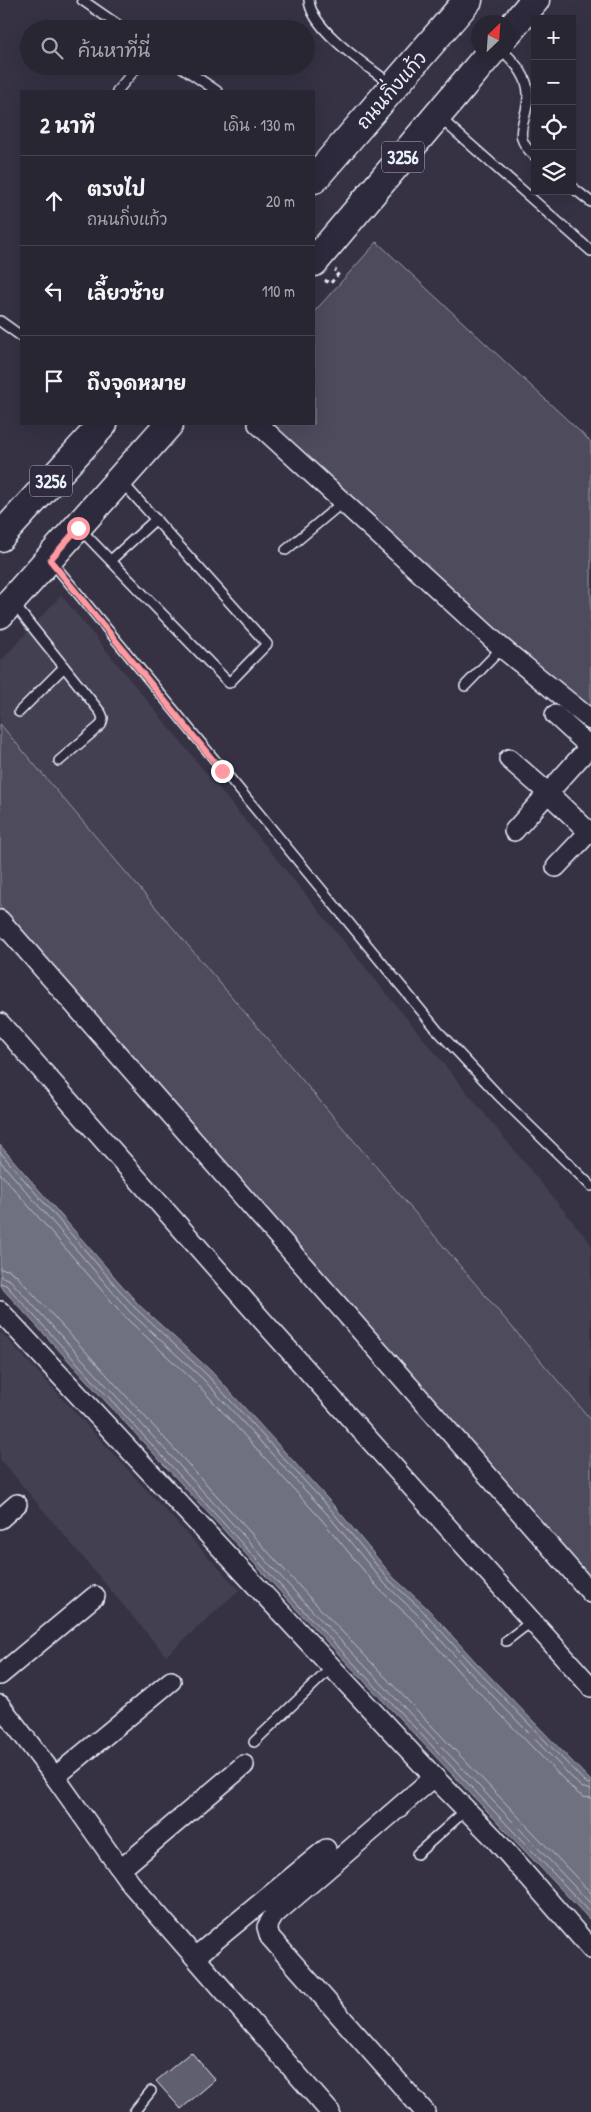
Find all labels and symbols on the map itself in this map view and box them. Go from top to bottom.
north arrow [471,15,516,60]
street label: ถนนกิ่งแก้ว [347,43,432,134]
road number: 3256 [382,142,424,172]
road number: 3256 [30,466,72,496]
route start [67,517,90,540]
route end [211,760,234,783]

